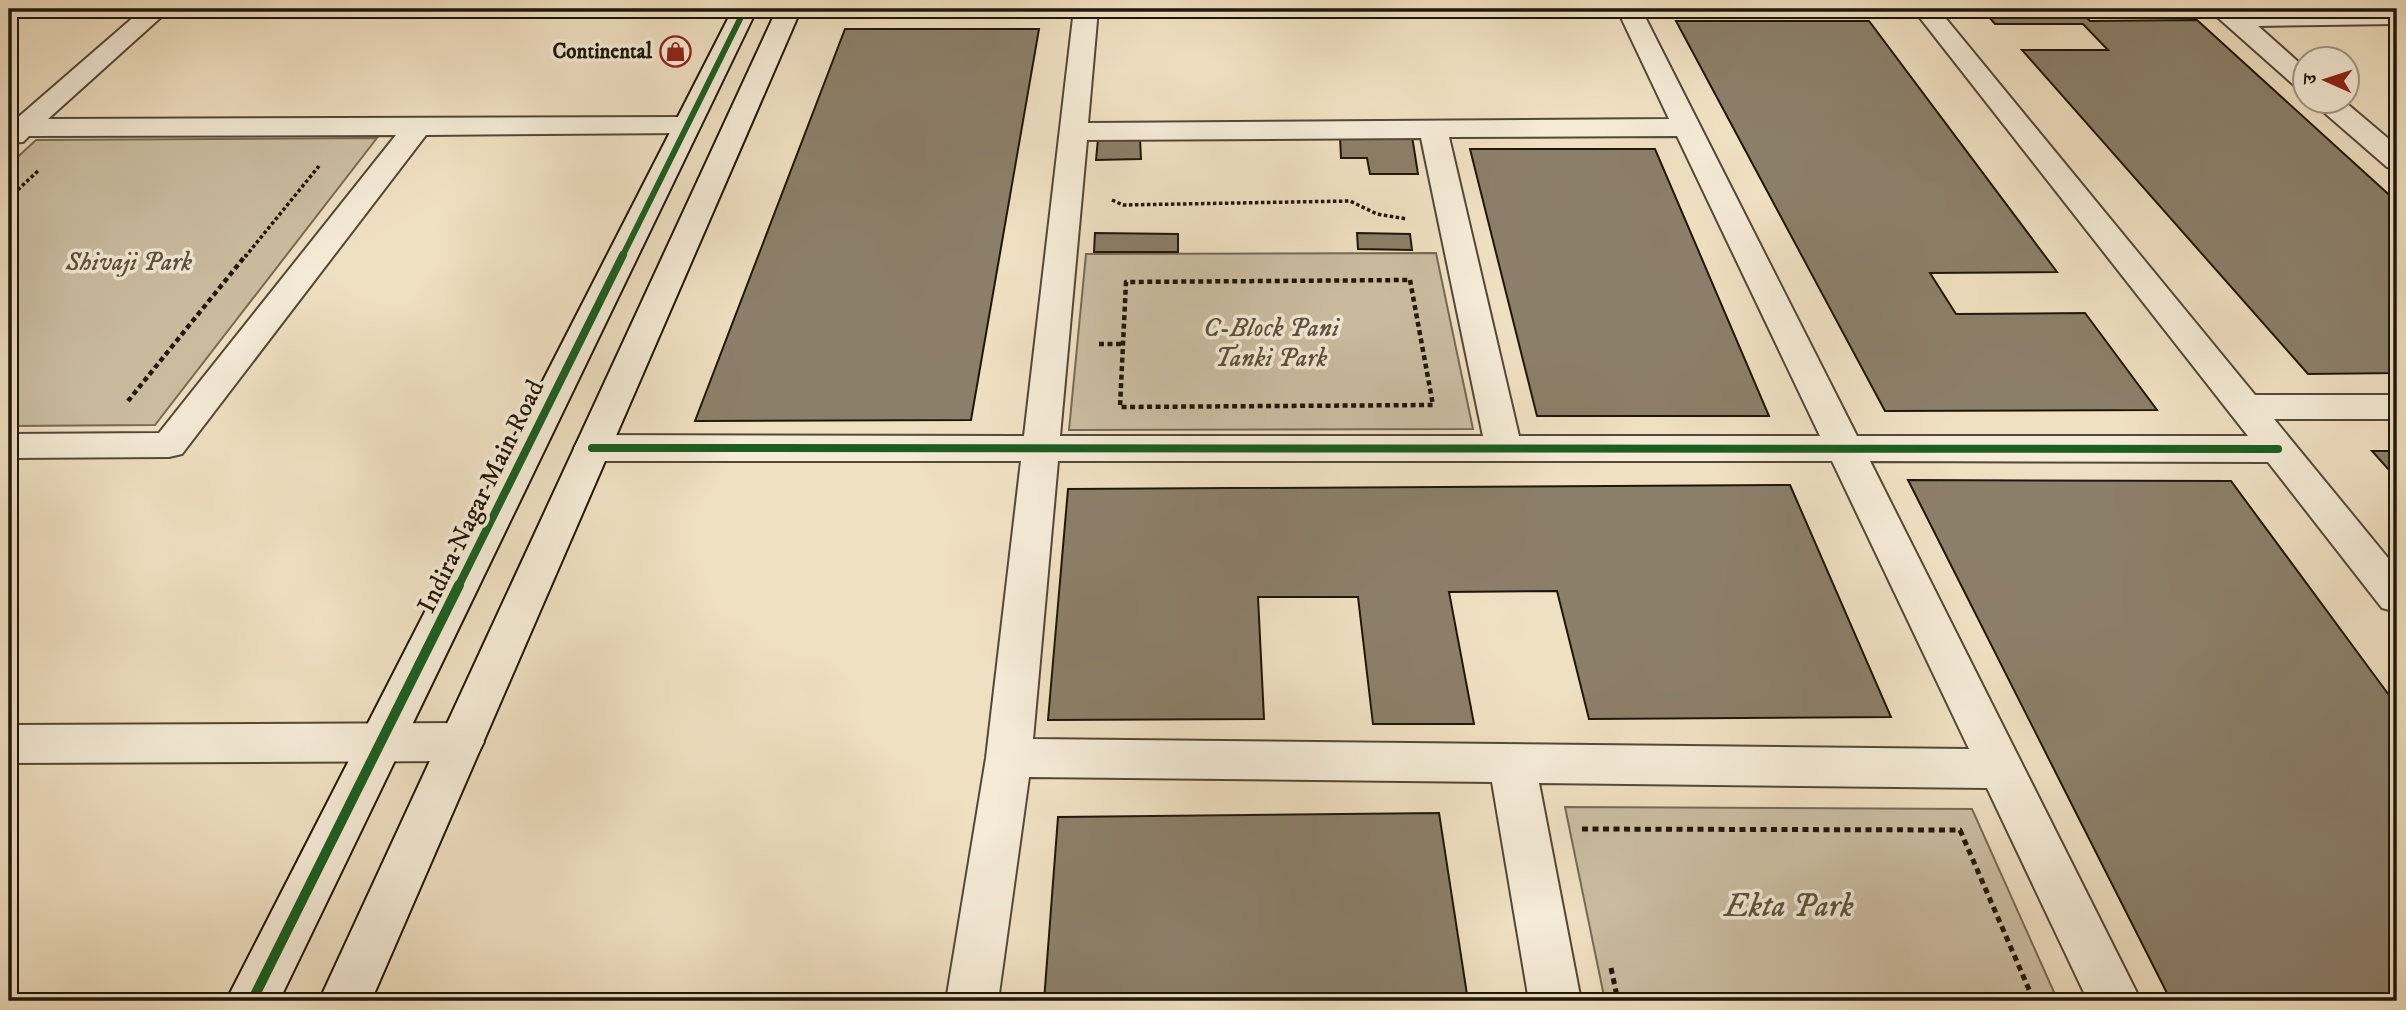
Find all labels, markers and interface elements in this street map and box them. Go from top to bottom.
shop icon: Continental [658,34,692,68]
place label: Continental [552,39,653,65]
north arrow [2290,46,2360,116]
text: उ [2299,72,2322,87]
park label: Shivaji Park [65,246,192,279]
park label: C-Block Pani Tanki Park [1203,312,1341,375]
street label: Indira Nagar Main Road [411,375,552,619]
park label: Ekta Park [1722,887,1854,927]

